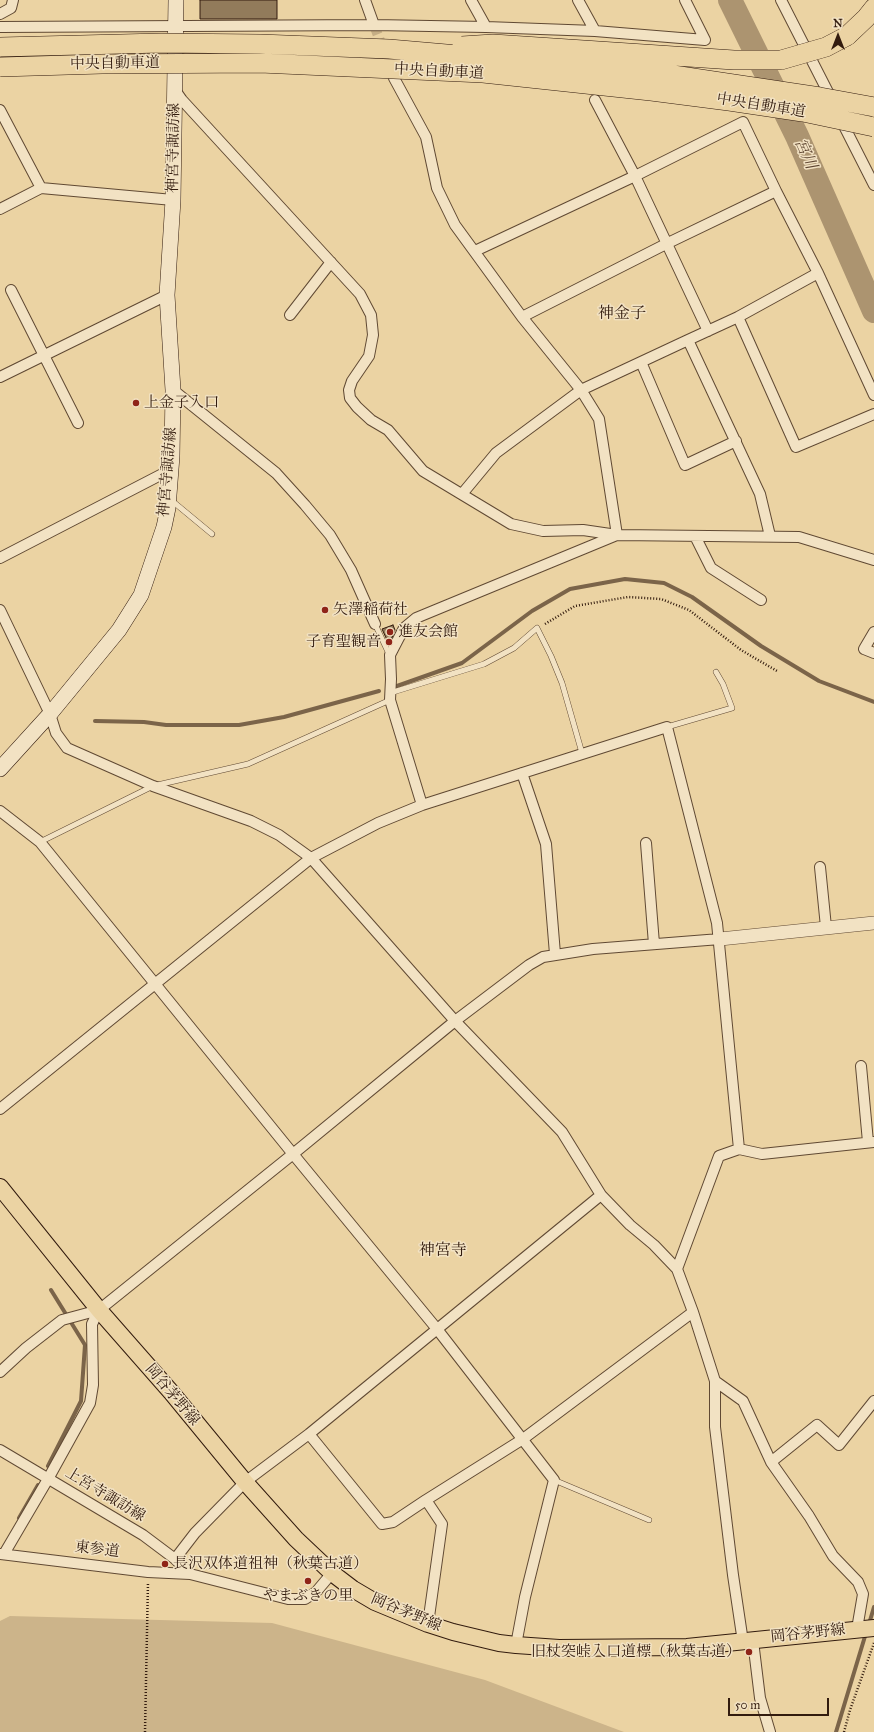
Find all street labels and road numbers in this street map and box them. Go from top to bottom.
street label: 中央自動車道 [70,54,160,74]
street label: 中央自動車道 [394,61,484,83]
street label: 中央自動車道 [715,90,807,122]
street label: 神宮寺諏訪線 [164,103,184,193]
street label: 神宮寺諏訪線 [155,426,181,518]
street label: 岡谷茅野線 [141,1360,203,1430]
street label: 上宮寺諏訪線 [62,1464,148,1526]
street label: 東参道 [74,1538,120,1562]
street label: 岡谷茅野線 [368,1590,444,1636]
street label: 岡谷茅野線 [770,1621,846,1647]

